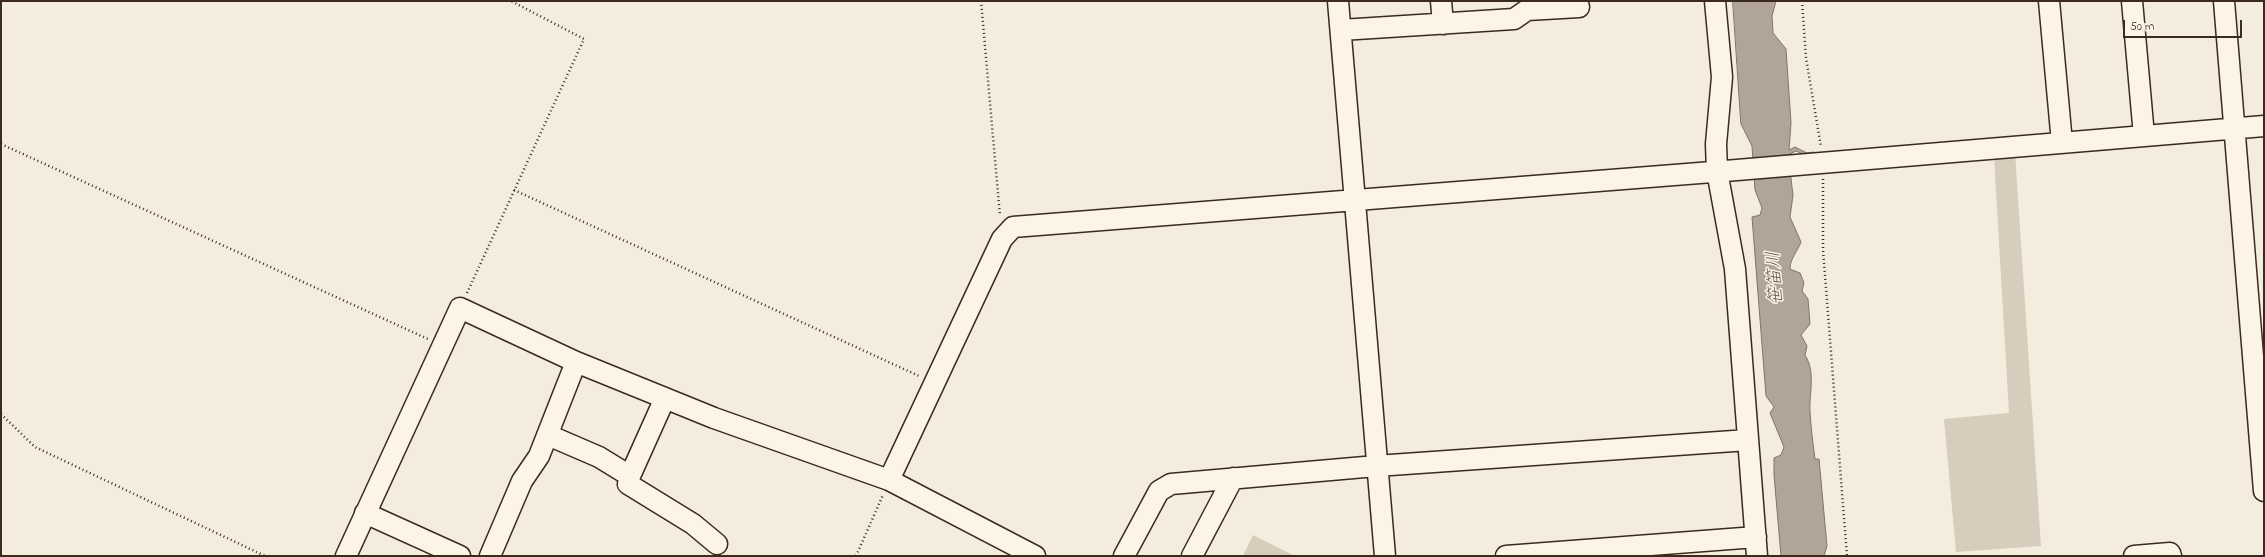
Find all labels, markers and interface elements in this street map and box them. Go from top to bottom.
scale bar [2125,12,2244,38]
text: 50 m [2130,18,2154,36]
water label: 笹笛川 [1764,250,1790,306]

